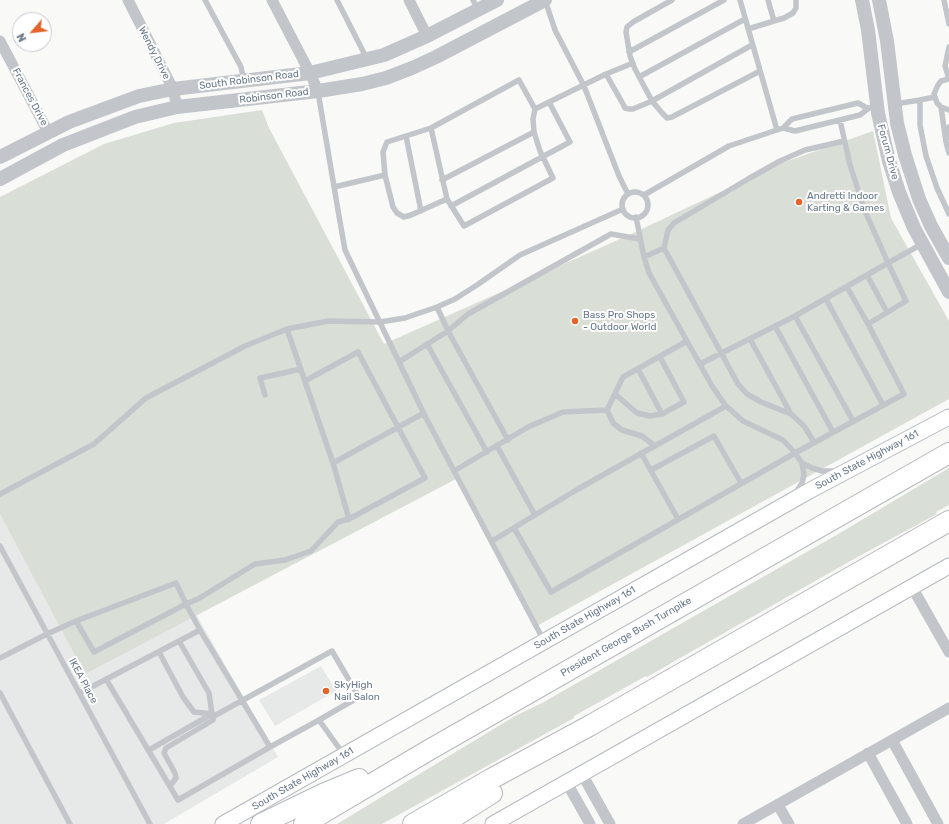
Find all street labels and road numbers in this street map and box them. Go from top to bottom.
street label: Wendy Drive [136,25,172,81]
street label: Frances Drive [10,66,50,128]
street label: South Robinson Road [199,68,299,92]
street label: Robinson Road [239,86,309,106]
street label: Forum Drive [875,123,901,181]
street label: South State Highway 161 [813,428,921,492]
street label: South State Highway 161 [532,584,638,652]
street label: President George Bush Turnpike [558,595,694,679]
street label: IKEA Place [66,656,100,706]
street label: South State Highway 161 [250,745,356,813]

